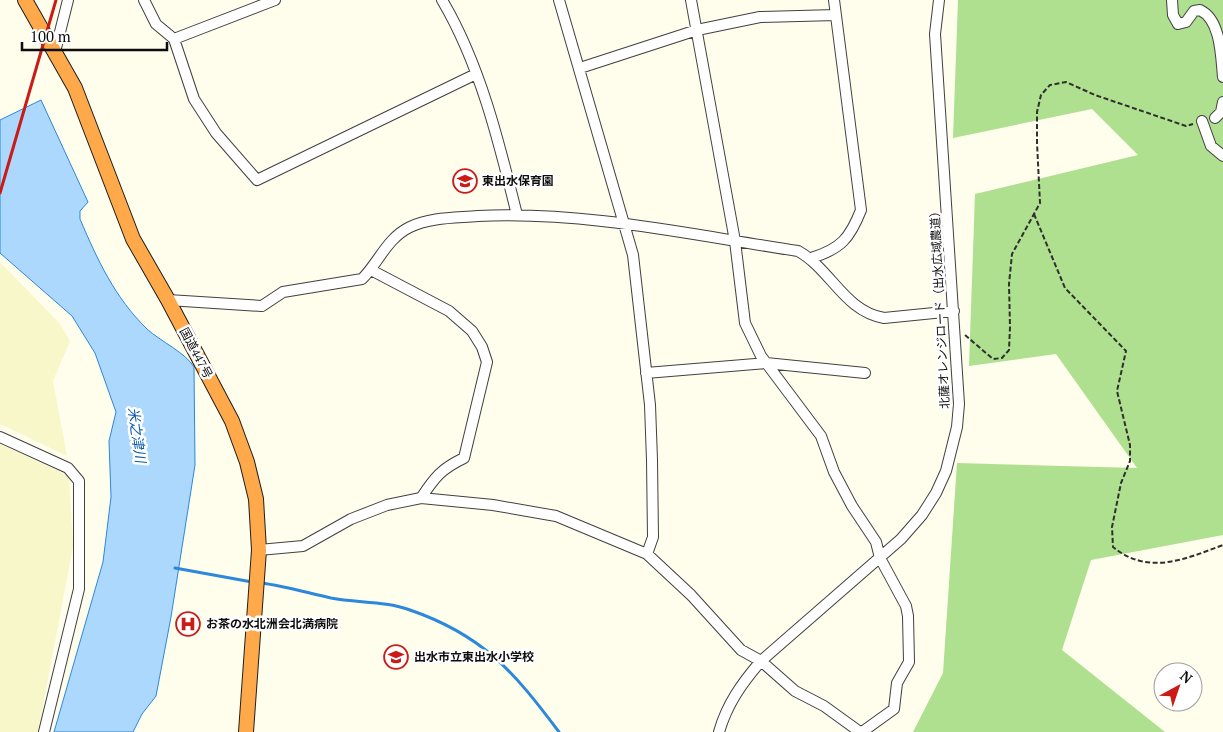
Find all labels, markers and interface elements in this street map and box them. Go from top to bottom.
scale bar [22,20,168,52]
text: 100 m [30,26,71,46]
school or university icon: 東出水保育園 [452,168,478,194]
place label: 東出水保育園 [482,173,554,188]
street label: 北薩オレンジロード（出水広域農道） [927,205,952,409]
street label: 国道447号 [177,325,216,381]
water label: 米之津川 [124,406,151,466]
hospital icon: お茶の水北洲会北満病院 [175,611,201,637]
place label: お茶の水北洲会北満病院 [206,616,338,631]
school or university icon: 出水市立東出水小学校 [383,644,409,670]
place label: 出水市立東出水小学校 [414,649,534,664]
north arrow [1153,662,1203,712]
text: N [1177,666,1197,688]

